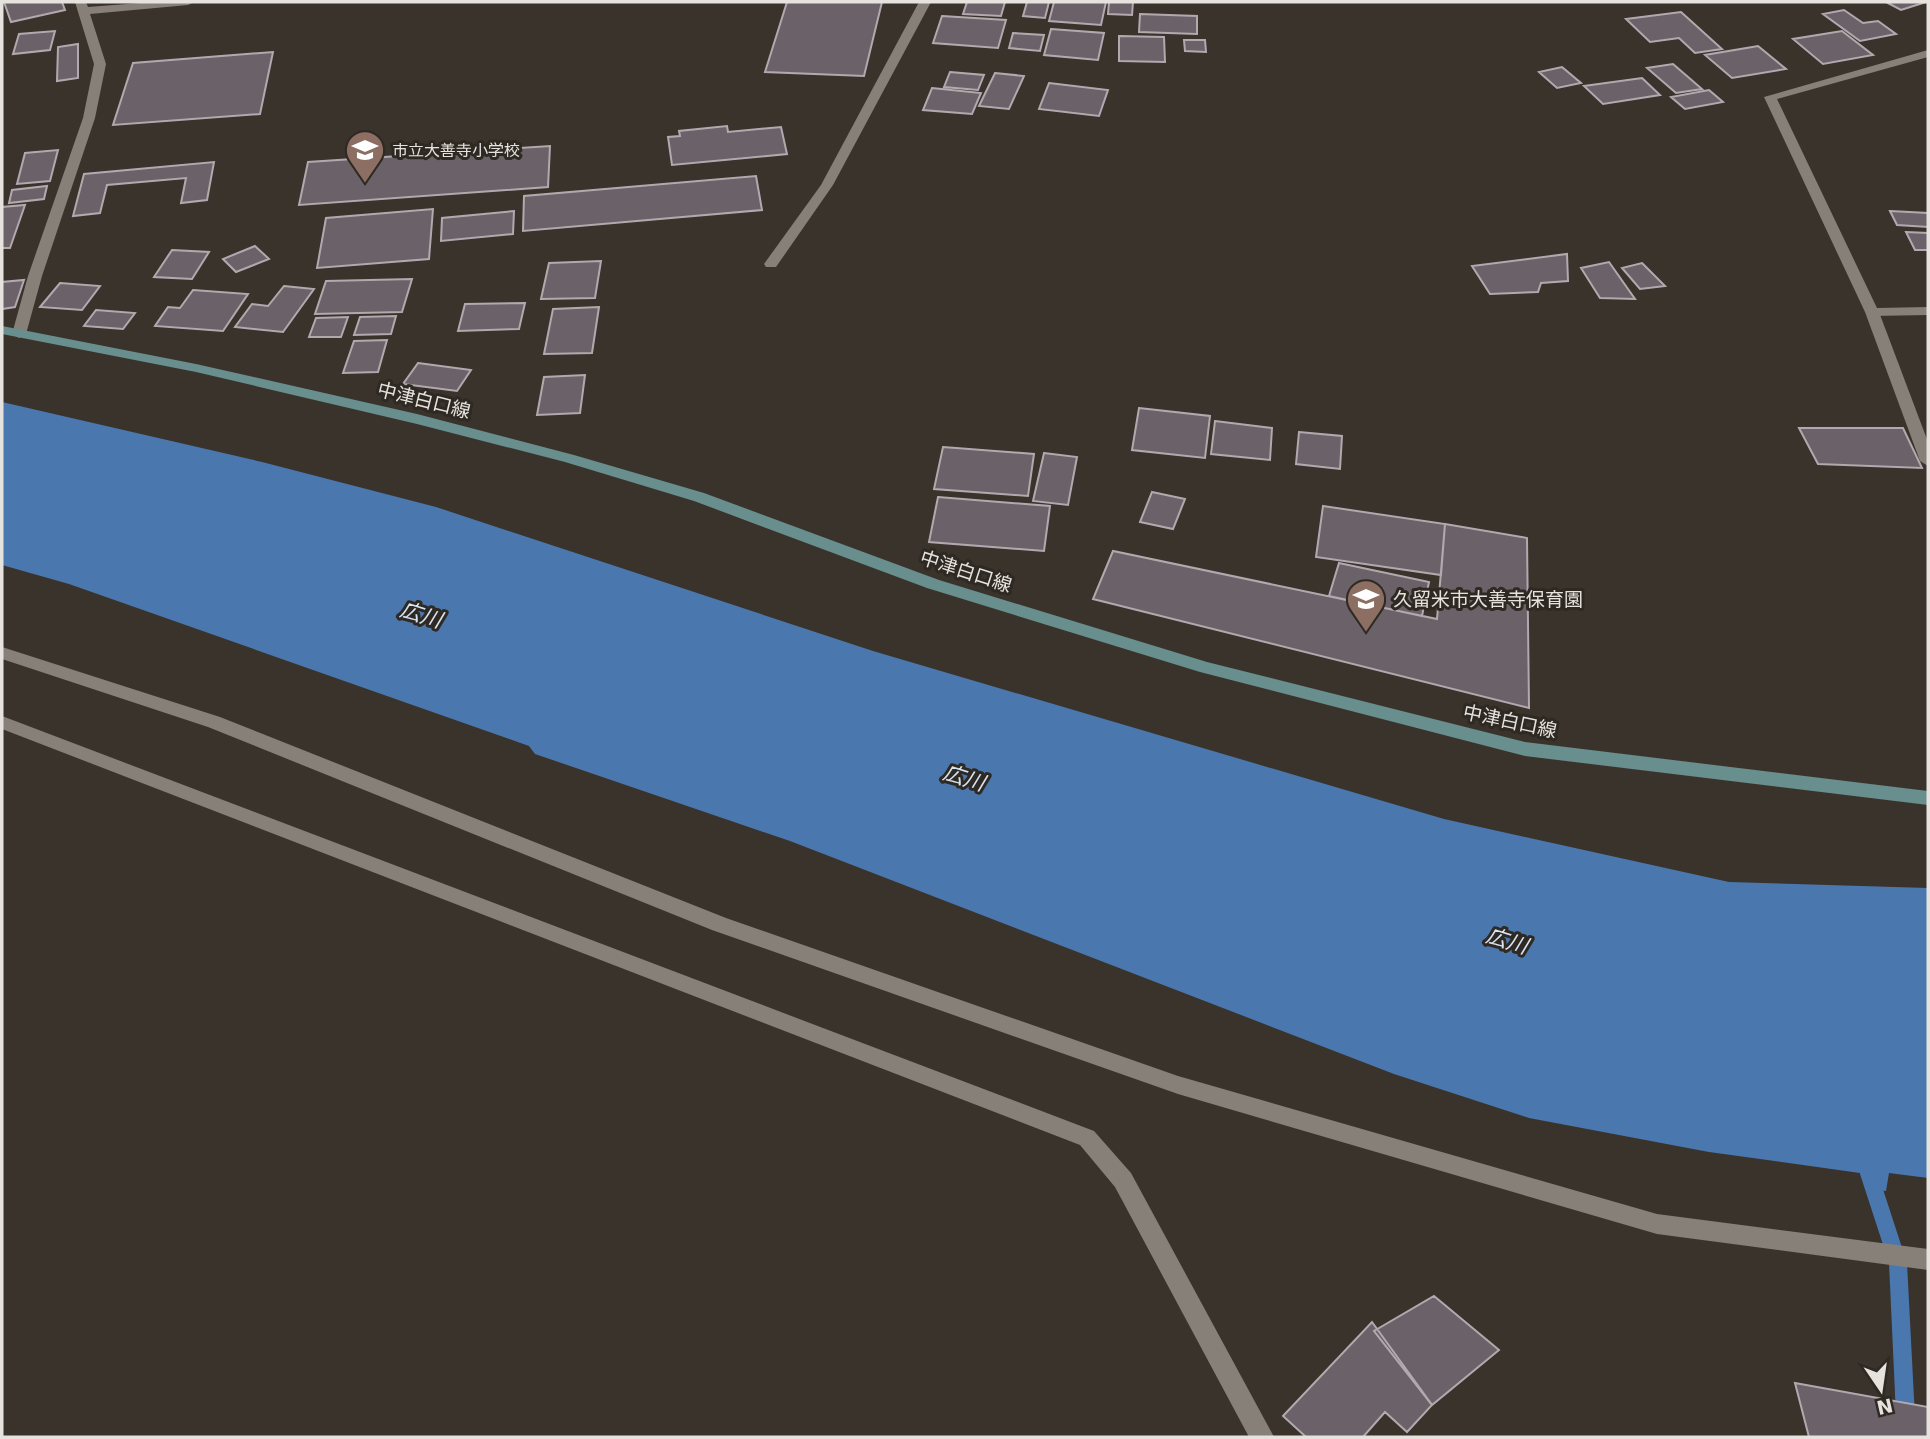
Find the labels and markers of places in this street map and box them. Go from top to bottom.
school or university icon: 市立大善寺小学校 [344,129,386,184]
place label: 市立大善寺小学校 [392,141,520,160]
school or university icon: 久留米市大善寺保育園 [1345,578,1387,633]
place label: 久留米市大善寺保育園 [1393,588,1583,610]

